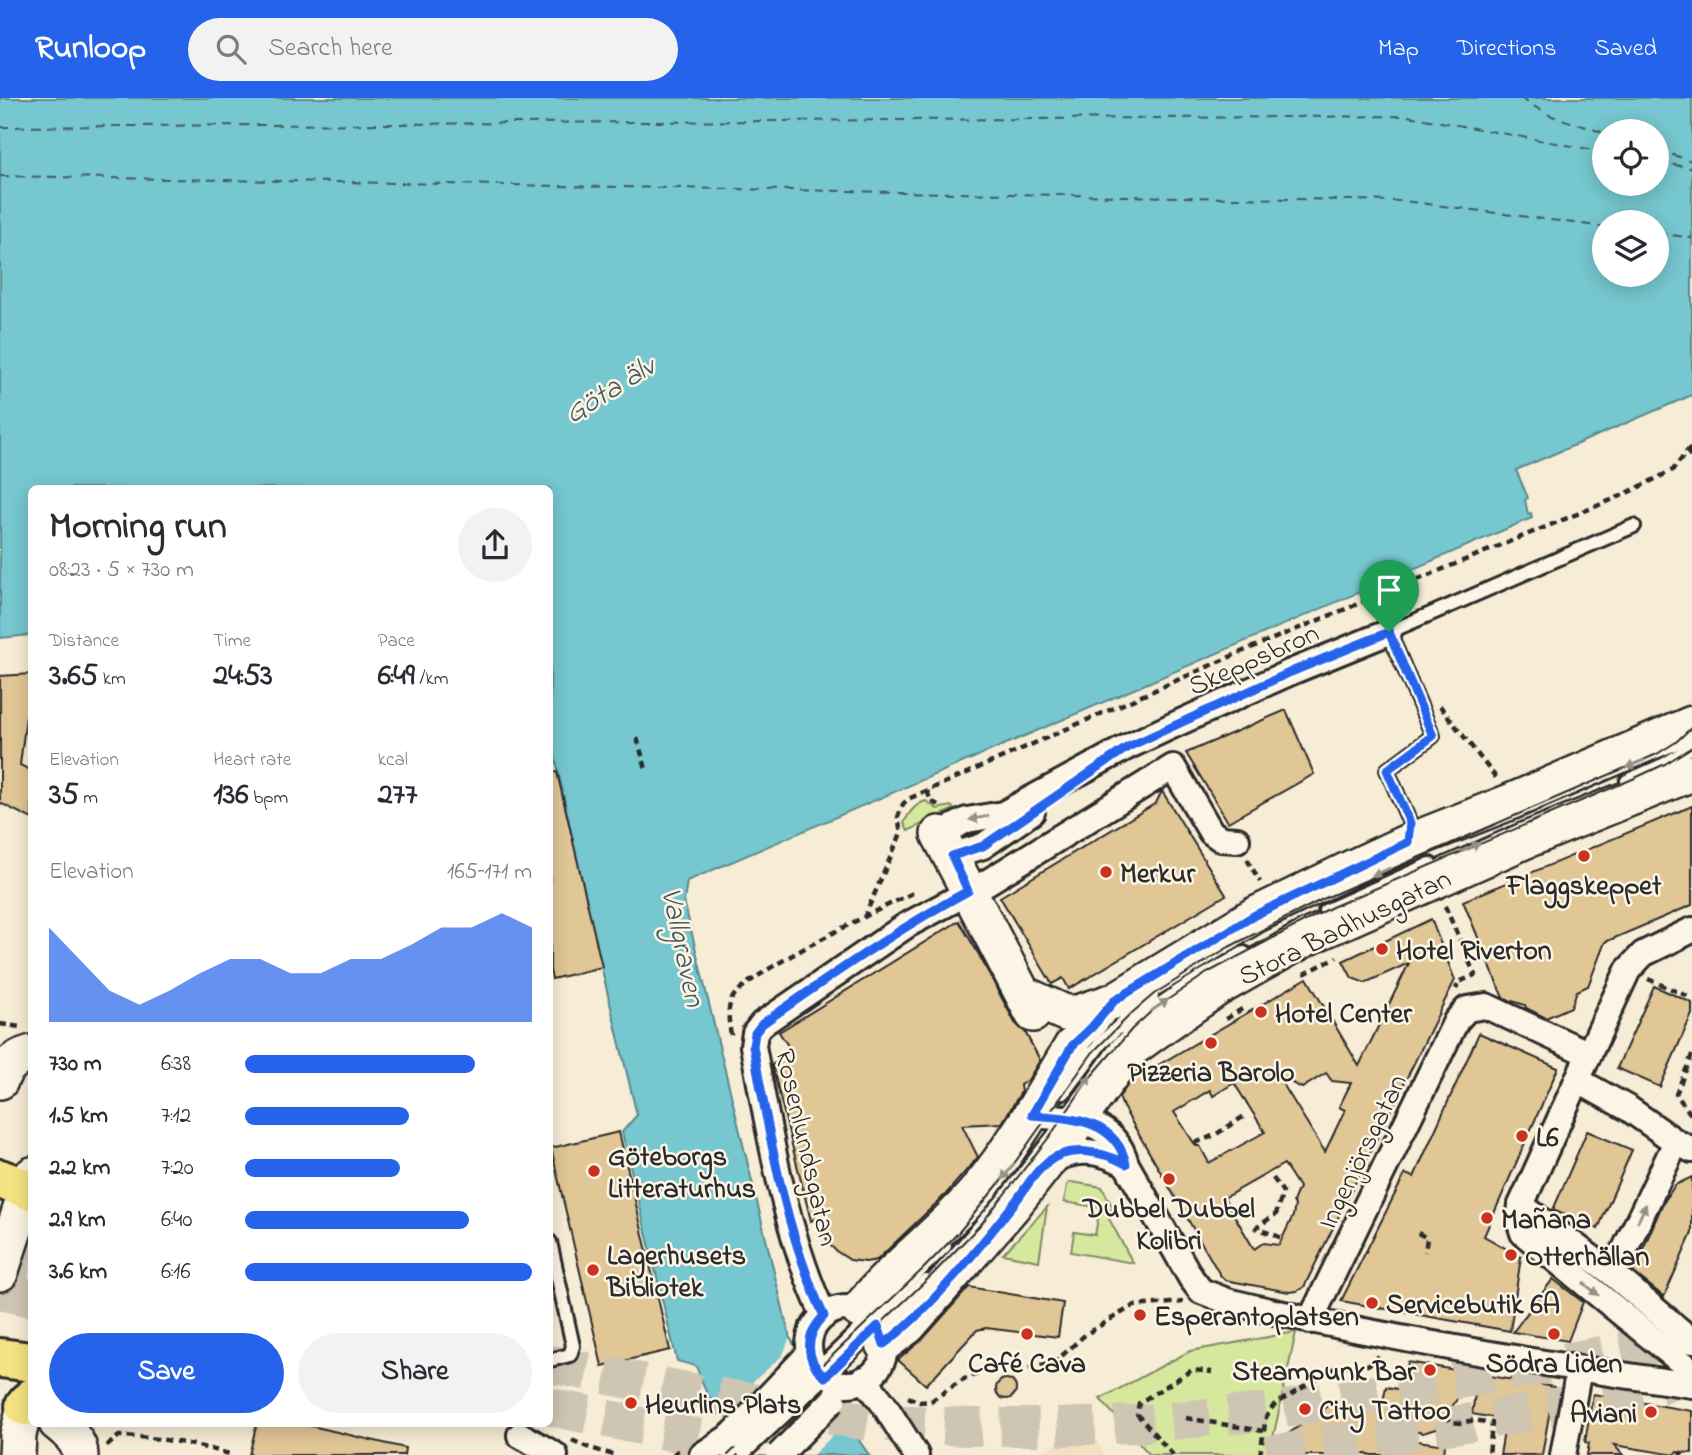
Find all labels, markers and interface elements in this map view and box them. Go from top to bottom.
search box [188,18,678,81]
text: Runloop [35,25,146,73]
icon: search [212,30,250,68]
text: Search here [268,30,393,68]
text: Map [1378,32,1419,67]
text: Directions [1457,32,1556,67]
text: Saved [1594,32,1657,67]
map controls [1592,119,1669,287]
button: locate [1592,119,1669,196]
button: layers [1592,210,1669,287]
water label: Göta älv [557,345,668,437]
text: Morning run [49,500,227,556]
button: share [458,508,532,582]
text: 08:23 · 5 × 730 m [49,554,194,587]
pin [1359,560,1419,632]
icon: arrive [1370,571,1408,609]
street label: Skeppsbron [1182,614,1326,708]
text: Distance [49,628,119,655]
text: Time [213,628,251,655]
text: Pace [378,628,415,655]
text: 3.65 [49,655,98,699]
text: 24:53 [213,655,273,699]
text: 6:49 [378,655,415,699]
text: km [98,666,126,693]
text: /km [415,666,449,693]
text: Elevation [49,747,119,774]
text: Heart rate [213,747,291,774]
text: kcal [378,747,408,774]
one-way arrow [1625,758,1646,769]
text: 35 [49,774,79,818]
text: 136 [213,774,248,818]
text: 277 [378,774,417,818]
text: m [79,785,98,812]
text: bpm [248,785,288,812]
one-way arrow [968,813,990,824]
one-way arrow [1461,841,1482,852]
marker: Flaggskeppet [1576,848,1592,864]
place label: Merkur [1120,855,1196,896]
text: Elevation [49,856,134,889]
text: 165–171 m [447,856,532,889]
street label: Stora Badhusgatan [1232,860,1459,998]
marker: Merkur [1098,864,1114,880]
one-way arrow [1371,866,1391,878]
place label: Flaggskeppet [1505,867,1662,909]
water label: Vallgraven [647,884,715,1012]
place label: Hotel Riverton [1396,932,1552,973]
marker: Hotel Riverton [1374,941,1390,957]
place label: Hotel Center [1275,995,1413,1036]
one-way arrow [1151,998,1169,1012]
marker: Hotel Center [1253,1004,1269,1020]
marker: Pizzeria Barolo [1203,1035,1219,1051]
street label: Rosenlundsgatan [762,1045,847,1250]
text: 730 m [49,1048,102,1081]
text: 6:38 [161,1048,191,1081]
place label: Pizzeria Barolo [1127,1054,1295,1095]
street label: Ingenjörsgatan [1309,1068,1420,1237]
one-way arrow [1078,1075,1092,1093]
text: 1.5 km [49,1100,108,1133]
text: 7:12 [161,1100,191,1133]
place label: L6 [1536,1119,1559,1160]
marker: L6 [1514,1128,1530,1144]
place label: Göteborgs Litteraturhus [608,1138,756,1211]
text: 2.2 km [49,1152,110,1185]
text: 7:20 [161,1152,194,1185]
marker: Göteborgs Litteraturhus [586,1163,602,1179]
one-way arrow [1001,1163,1015,1181]
marker: Dubbel Dubbel Kolibri [1161,1171,1177,1187]
place label: Dubbel Dubbel Kolibri [1081,1190,1255,1263]
place label: Mañana [1501,1201,1591,1242]
one-way arrow [1637,1203,1648,1223]
text: 2.9 km [49,1204,106,1237]
text: 6:40 [161,1204,193,1237]
marker: Mañana [1479,1210,1495,1226]
place label: Lagerhusets Bibliotek [605,1237,746,1310]
place label: Otterhällan [1525,1238,1649,1279]
marker: Otterhällan [1503,1247,1519,1263]
text: 3.6 km [49,1256,107,1289]
text: 6:16 [161,1256,191,1289]
marker: Lagerhusets Bibliotek [585,1262,601,1278]
one-way arrow [1582,1281,1599,1296]
place label: Servicebutik 6A [1386,1286,1560,1327]
marker: Servicebutik 6A [1364,1295,1380,1311]
place label: Esperantoplatsen [1154,1298,1359,1339]
marker: Esperantoplatsen [1132,1307,1148,1323]
marker: Café Cava [1019,1326,1035,1342]
marker: Södra Liden [1546,1326,1562,1342]
button: Save [49,1333,284,1413]
button: Share [298,1333,532,1413]
place label: Café Cava [968,1345,1086,1386]
place label: Södra Liden [1486,1345,1622,1386]
place label: Steampunk Bar [1232,1353,1417,1394]
marker: Steampunk Bar [1422,1362,1438,1378]
place label: Heurlins Plats [645,1386,801,1427]
place label: City Tattoo [1319,1392,1451,1433]
marker: Heurlins Plats [623,1395,639,1411]
place label: Aviani [1570,1395,1637,1436]
marker: City Tattoo [1297,1401,1313,1417]
marker: Aviani [1643,1404,1659,1420]

